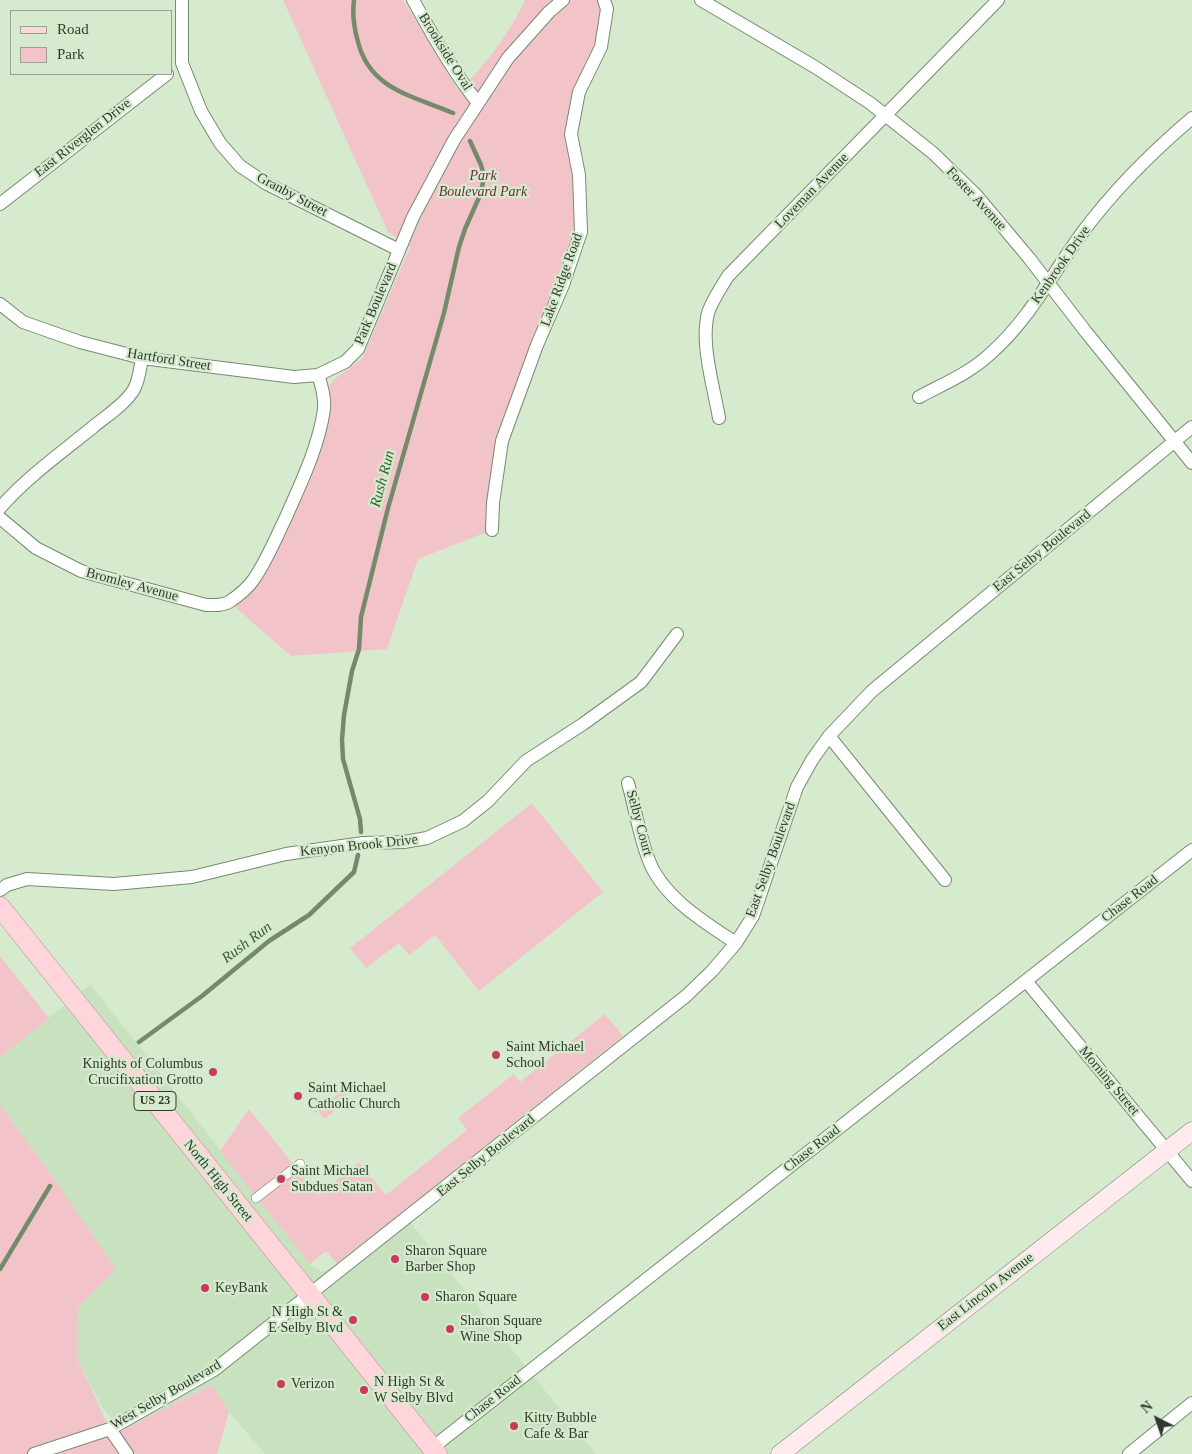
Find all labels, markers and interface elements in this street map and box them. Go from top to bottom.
legend [10,10,172,75]
street label: Brookside Oval [414,10,476,94]
text: Road [57,21,89,37]
text: Park [57,46,85,62]
street label: East Riverglen Drive [31,95,135,181]
street label: Loveman Avenue [772,150,852,232]
street label: Foster Avenue [942,164,1010,234]
park label: Park Boulevard Park [439,168,527,200]
street label: Granby Street [254,169,330,221]
street label: Kenbrook Drive [1028,223,1094,307]
street label: Lake Ridge Road [537,231,587,329]
street label: Park Boulevard [351,260,401,348]
street label: Hartford Street [126,345,212,375]
water label: Rush Run [367,449,399,509]
street label: East Selby Boulevard [990,506,1094,596]
street label: Bromley Avenue [84,565,180,605]
street label: Selby Court [622,788,656,858]
street label: East Selby Boulevard [742,800,800,920]
street label: Kenyon Brook Drive [299,831,419,861]
street label: Chase Road [1098,872,1162,926]
water label: Rush Run [218,918,276,968]
place label: Saint Michael School [506,1039,584,1072]
street label: Morning Street [1075,1043,1143,1119]
marker: Saint Michael School [490,1049,502,1061]
place label: Knights of Columbus Crucifixation Grotto [82,1056,203,1088]
marker: Knights of Columbus Crucifixation Grotto [207,1066,219,1078]
place label: Saint Michael Catholic Church [308,1080,400,1112]
marker: Saint Michael Catholic Church [292,1090,304,1102]
road number: US 23 [134,1092,176,1110]
street label: East Selby Boulevard [434,1111,538,1201]
street label: Chase Road [780,1122,844,1176]
street label: North High Street [180,1137,256,1225]
place label: Saint Michael Subdues Satan [291,1163,373,1196]
marker: Saint Michael Subdues Satan [275,1173,287,1185]
place label: Sharon Square Barber Shop [405,1243,487,1276]
street label: East Lincoln Avenue [935,1249,1037,1335]
marker: Sharon Square Barber Shop [389,1253,401,1265]
place label: KeyBank [215,1280,268,1296]
marker: KeyBank [199,1282,211,1294]
place label: Sharon Square [435,1289,517,1305]
marker: Sharon Square [419,1291,431,1303]
place label: N High St & E Selby Blvd [268,1304,343,1336]
place label: Sharon Square Wine Shop [460,1313,542,1345]
marker: N High St & E Selby Blvd [347,1314,359,1326]
marker: Sharon Square Wine Shop [444,1323,456,1335]
street label: West Selby Boulevard [108,1357,224,1433]
street label: Chase Road [461,1372,525,1426]
place label: N High St & W Selby Blvd [374,1374,453,1406]
place label: Verizon [291,1376,335,1392]
marker: Verizon [275,1378,287,1390]
marker: N High St & W Selby Blvd [358,1384,370,1396]
north arrow [1132,1394,1182,1444]
text: N [1138,1398,1156,1416]
place label: Kitty Bubble Cafe & Bar [524,1410,597,1442]
marker: Kitty Bubble Cafe & Bar [508,1420,520,1432]

